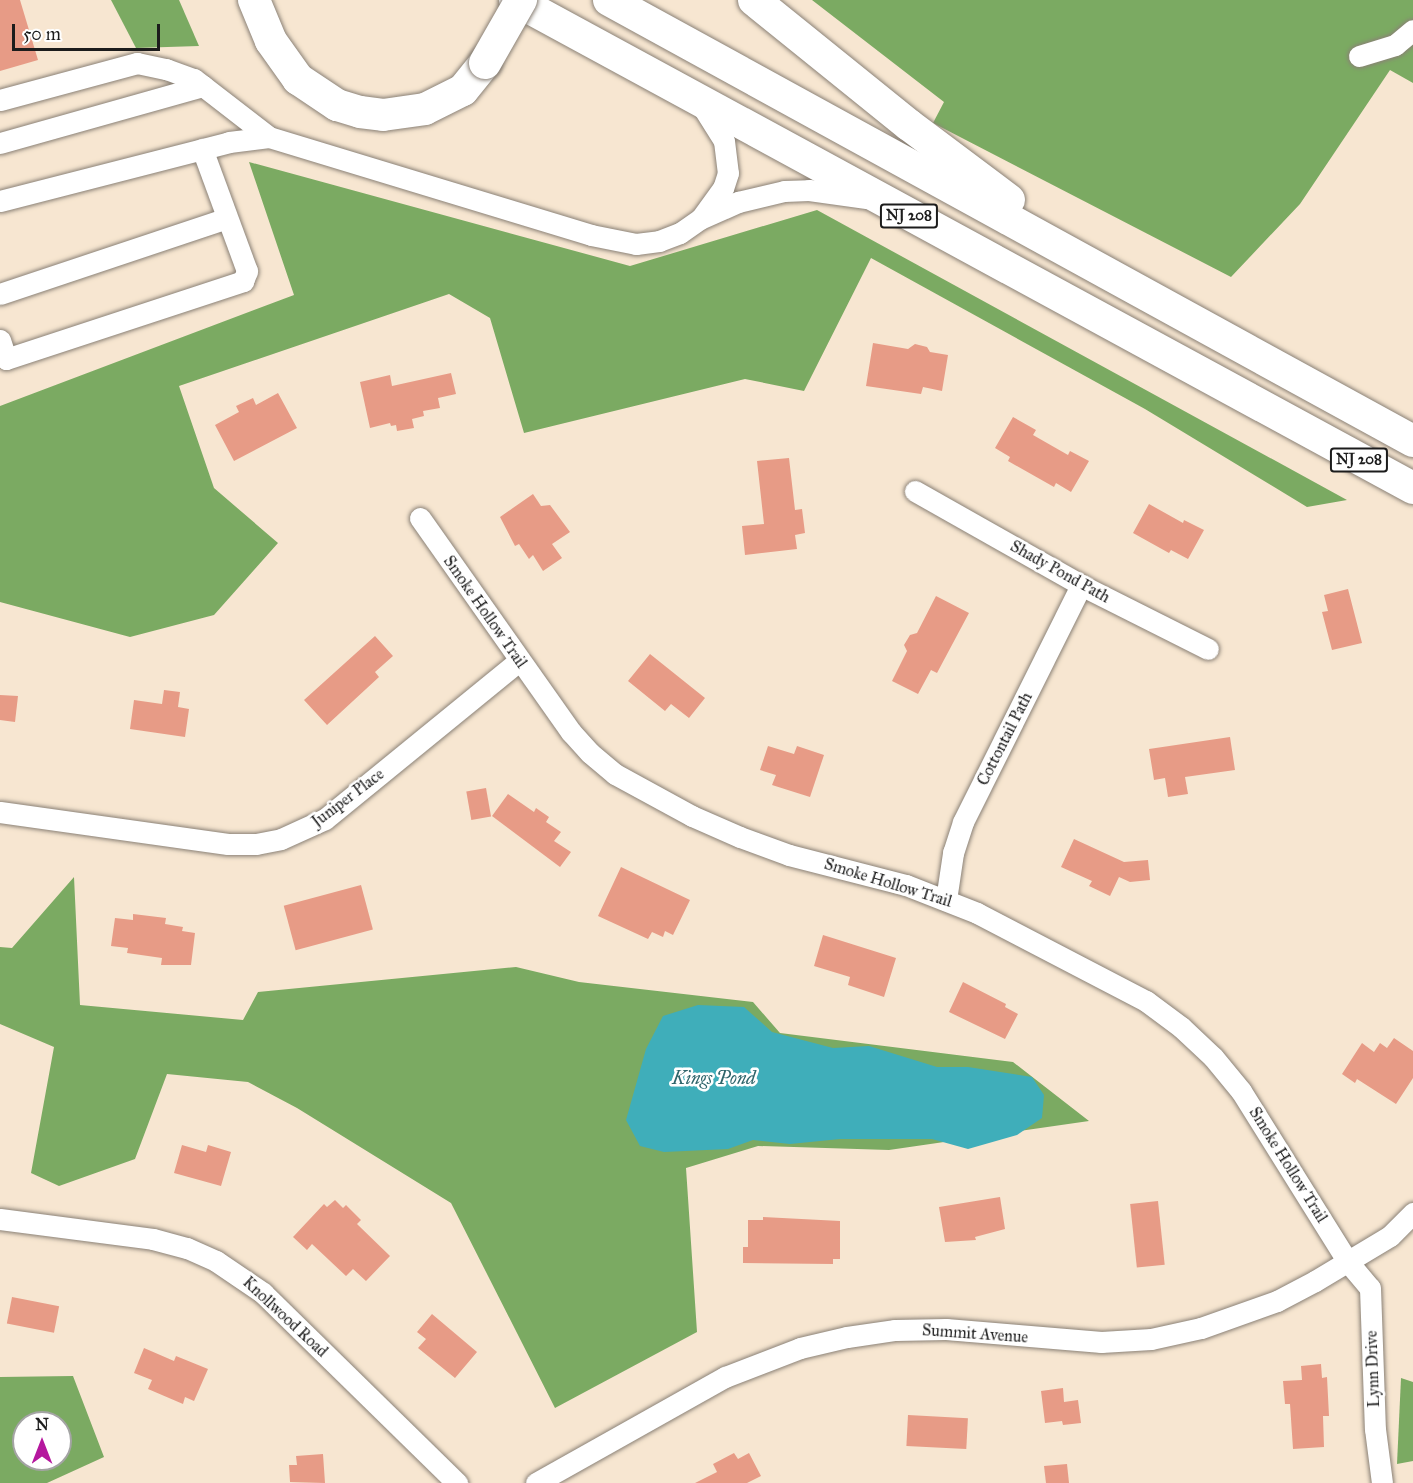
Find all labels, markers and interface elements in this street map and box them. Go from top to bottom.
scale bar [15,12,164,50]
text: 50 m [23,23,61,45]
road number: NJ 208 [879,204,939,228]
road number: NJ 208 [1329,448,1389,472]
street label: Shady Pond Path [1007,537,1113,607]
street label: Smoke Hollow Trail [439,552,531,672]
street label: Cottontail Path [973,689,1037,789]
street label: Juniper Place [308,765,388,831]
street label: Smoke Hollow Trail [822,854,954,912]
water label: Kings Pond [672,1067,756,1089]
street label: Smoke Hollow Trail [1245,1104,1331,1226]
street label: Knollwood Road [239,1273,331,1361]
street label: Summit Avenue [921,1321,1029,1347]
street label: Lynn Drive [1362,1330,1384,1408]
north arrow [12,1411,72,1471]
text: N [35,1415,49,1434]

